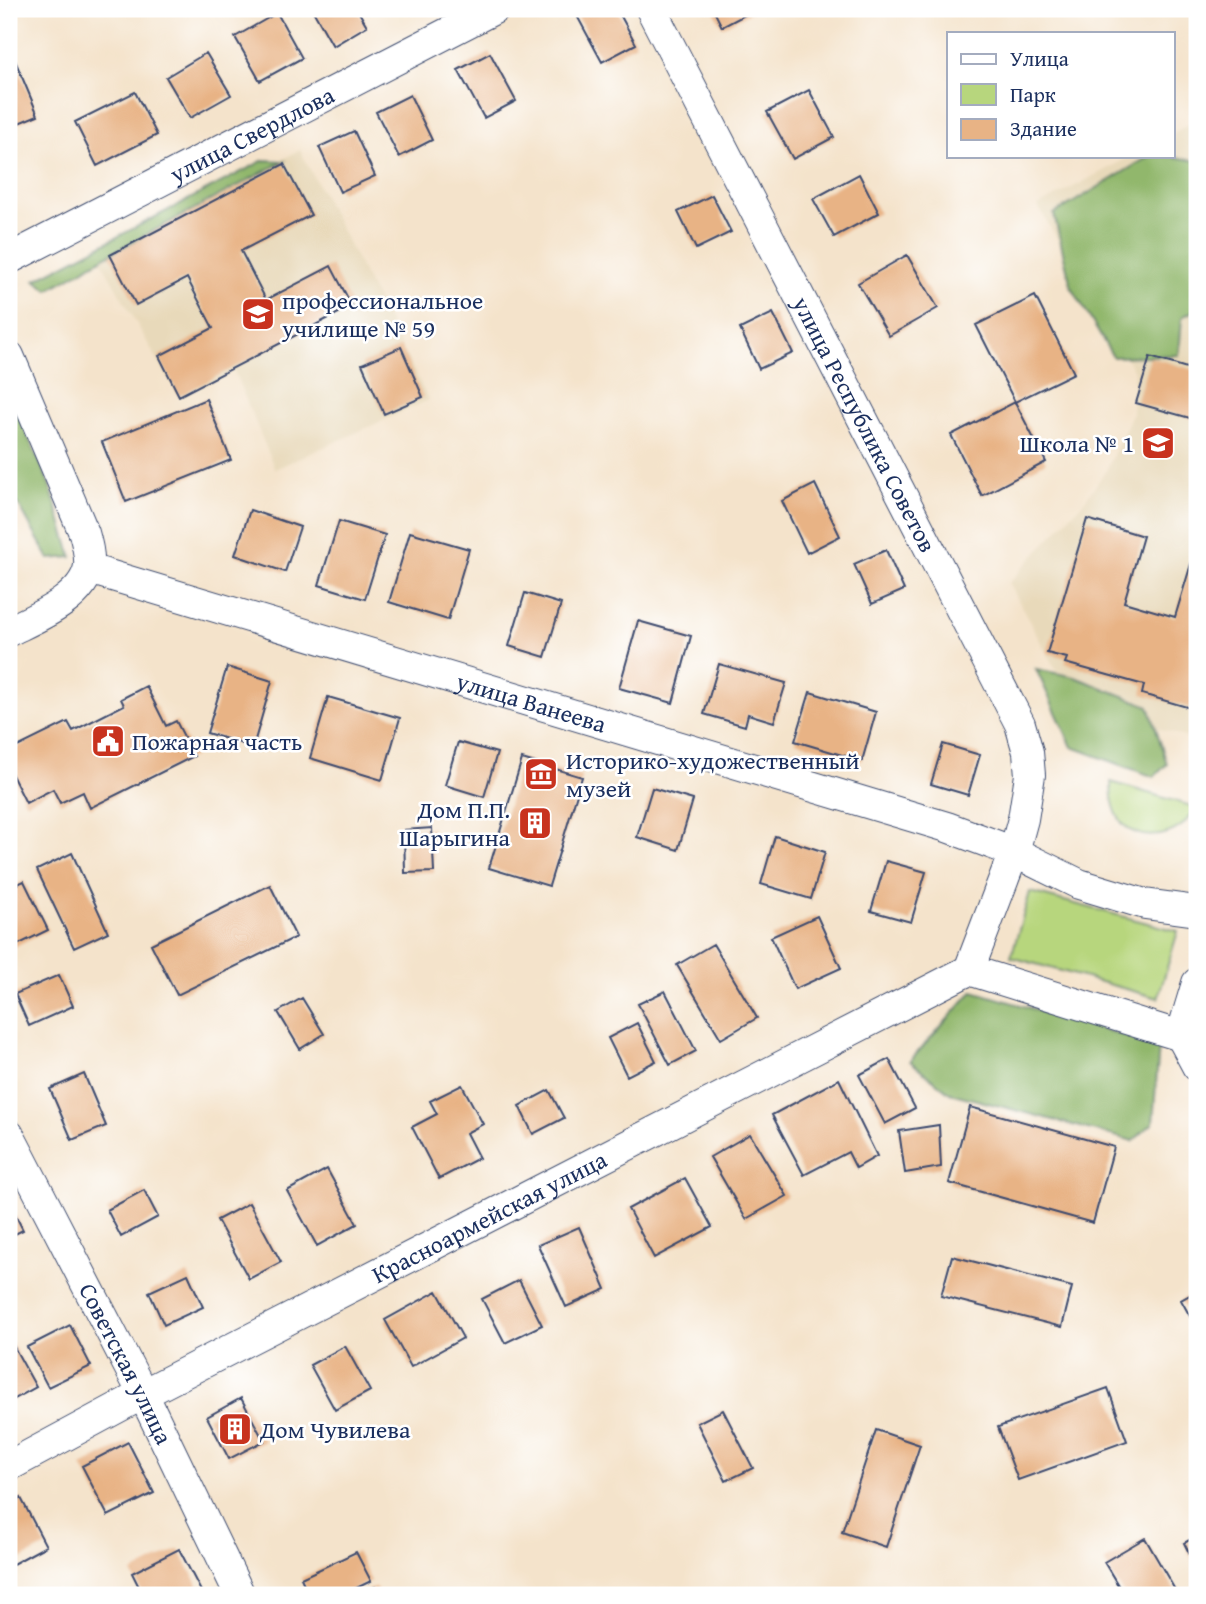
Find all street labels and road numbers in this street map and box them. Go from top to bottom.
street label: улица Свердлова [162,77,341,191]
street label: улица Республика Советов [784,289,946,558]
street label: улица Ванеева [451,663,611,741]
street label: Красноармейская улица [365,1141,613,1291]
street label: Советская улица [71,1277,182,1451]

